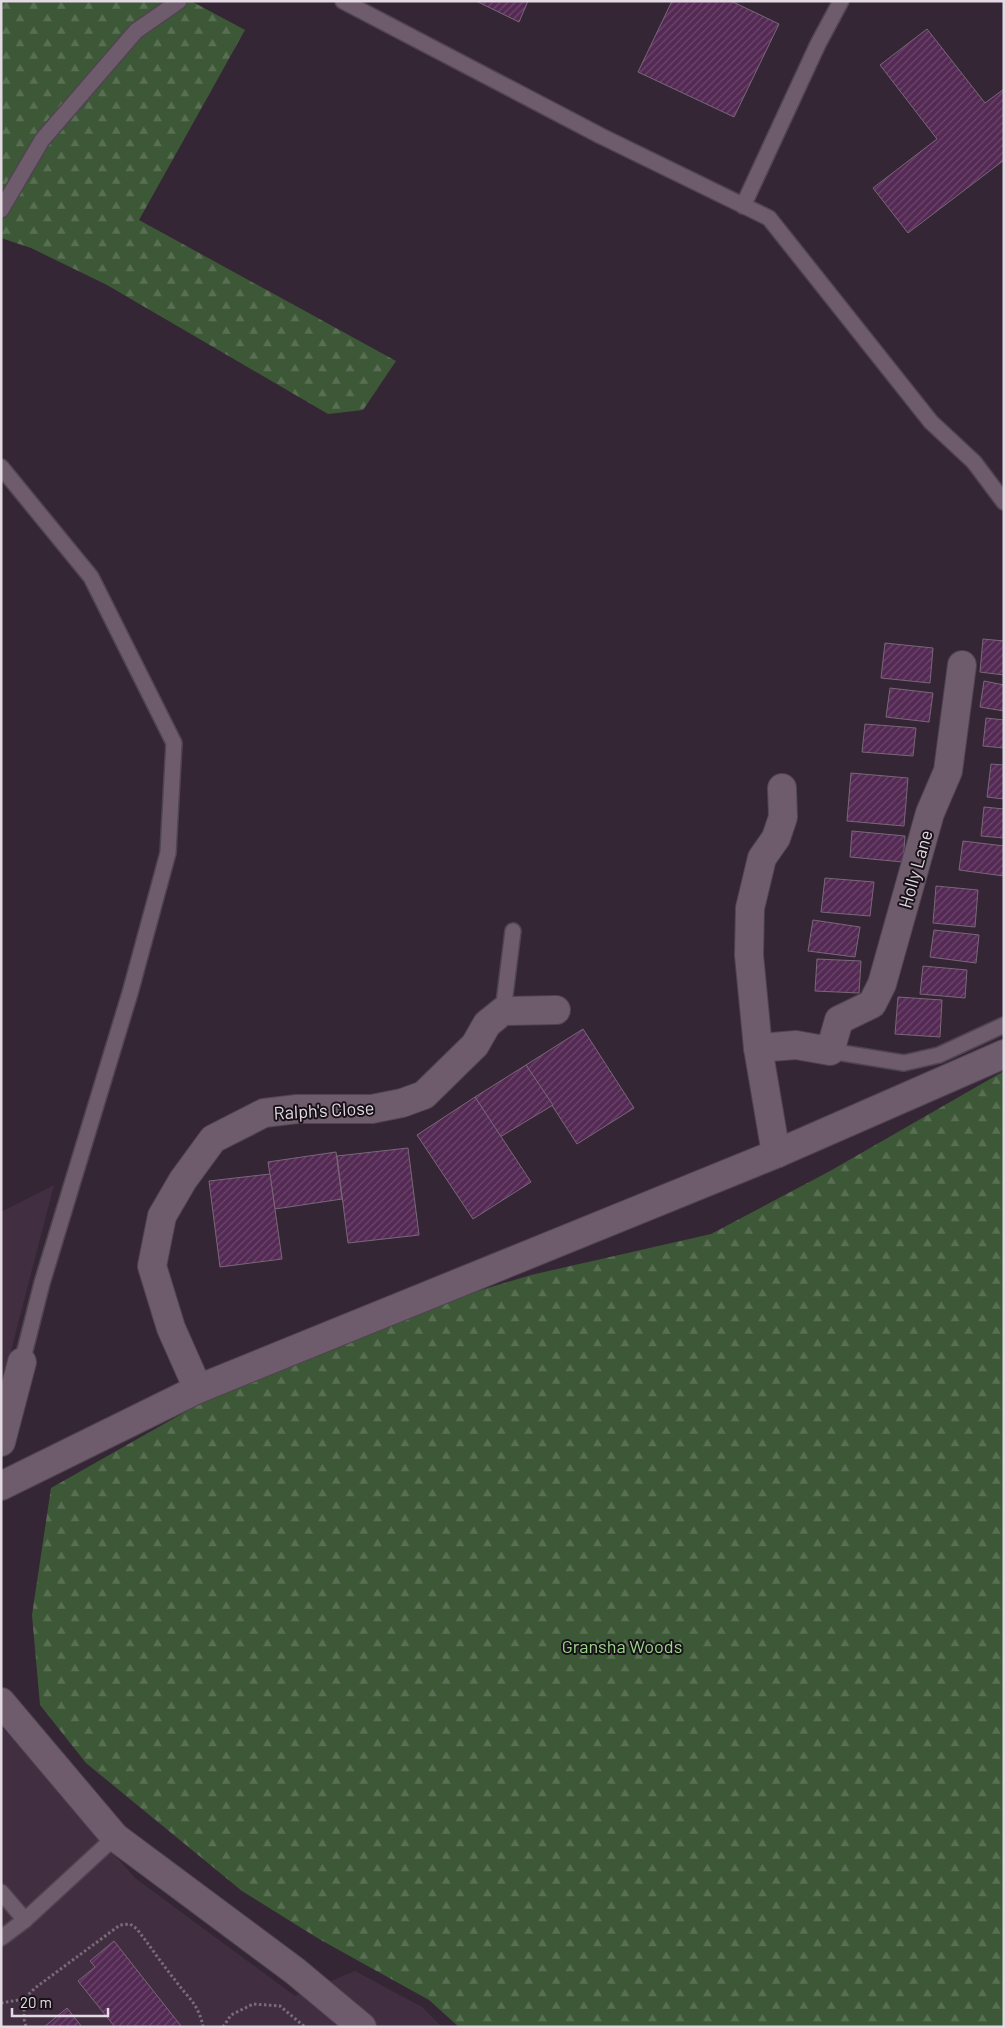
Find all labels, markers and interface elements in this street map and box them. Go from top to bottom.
street label: Holly Lane [893,827,937,911]
street label: Ralph's Close [273,1096,375,1124]
park label: Gransha Woods [562,1635,682,1657]
scale bar [12,1986,109,2018]
text: 20 m [20,1993,52,2011]

